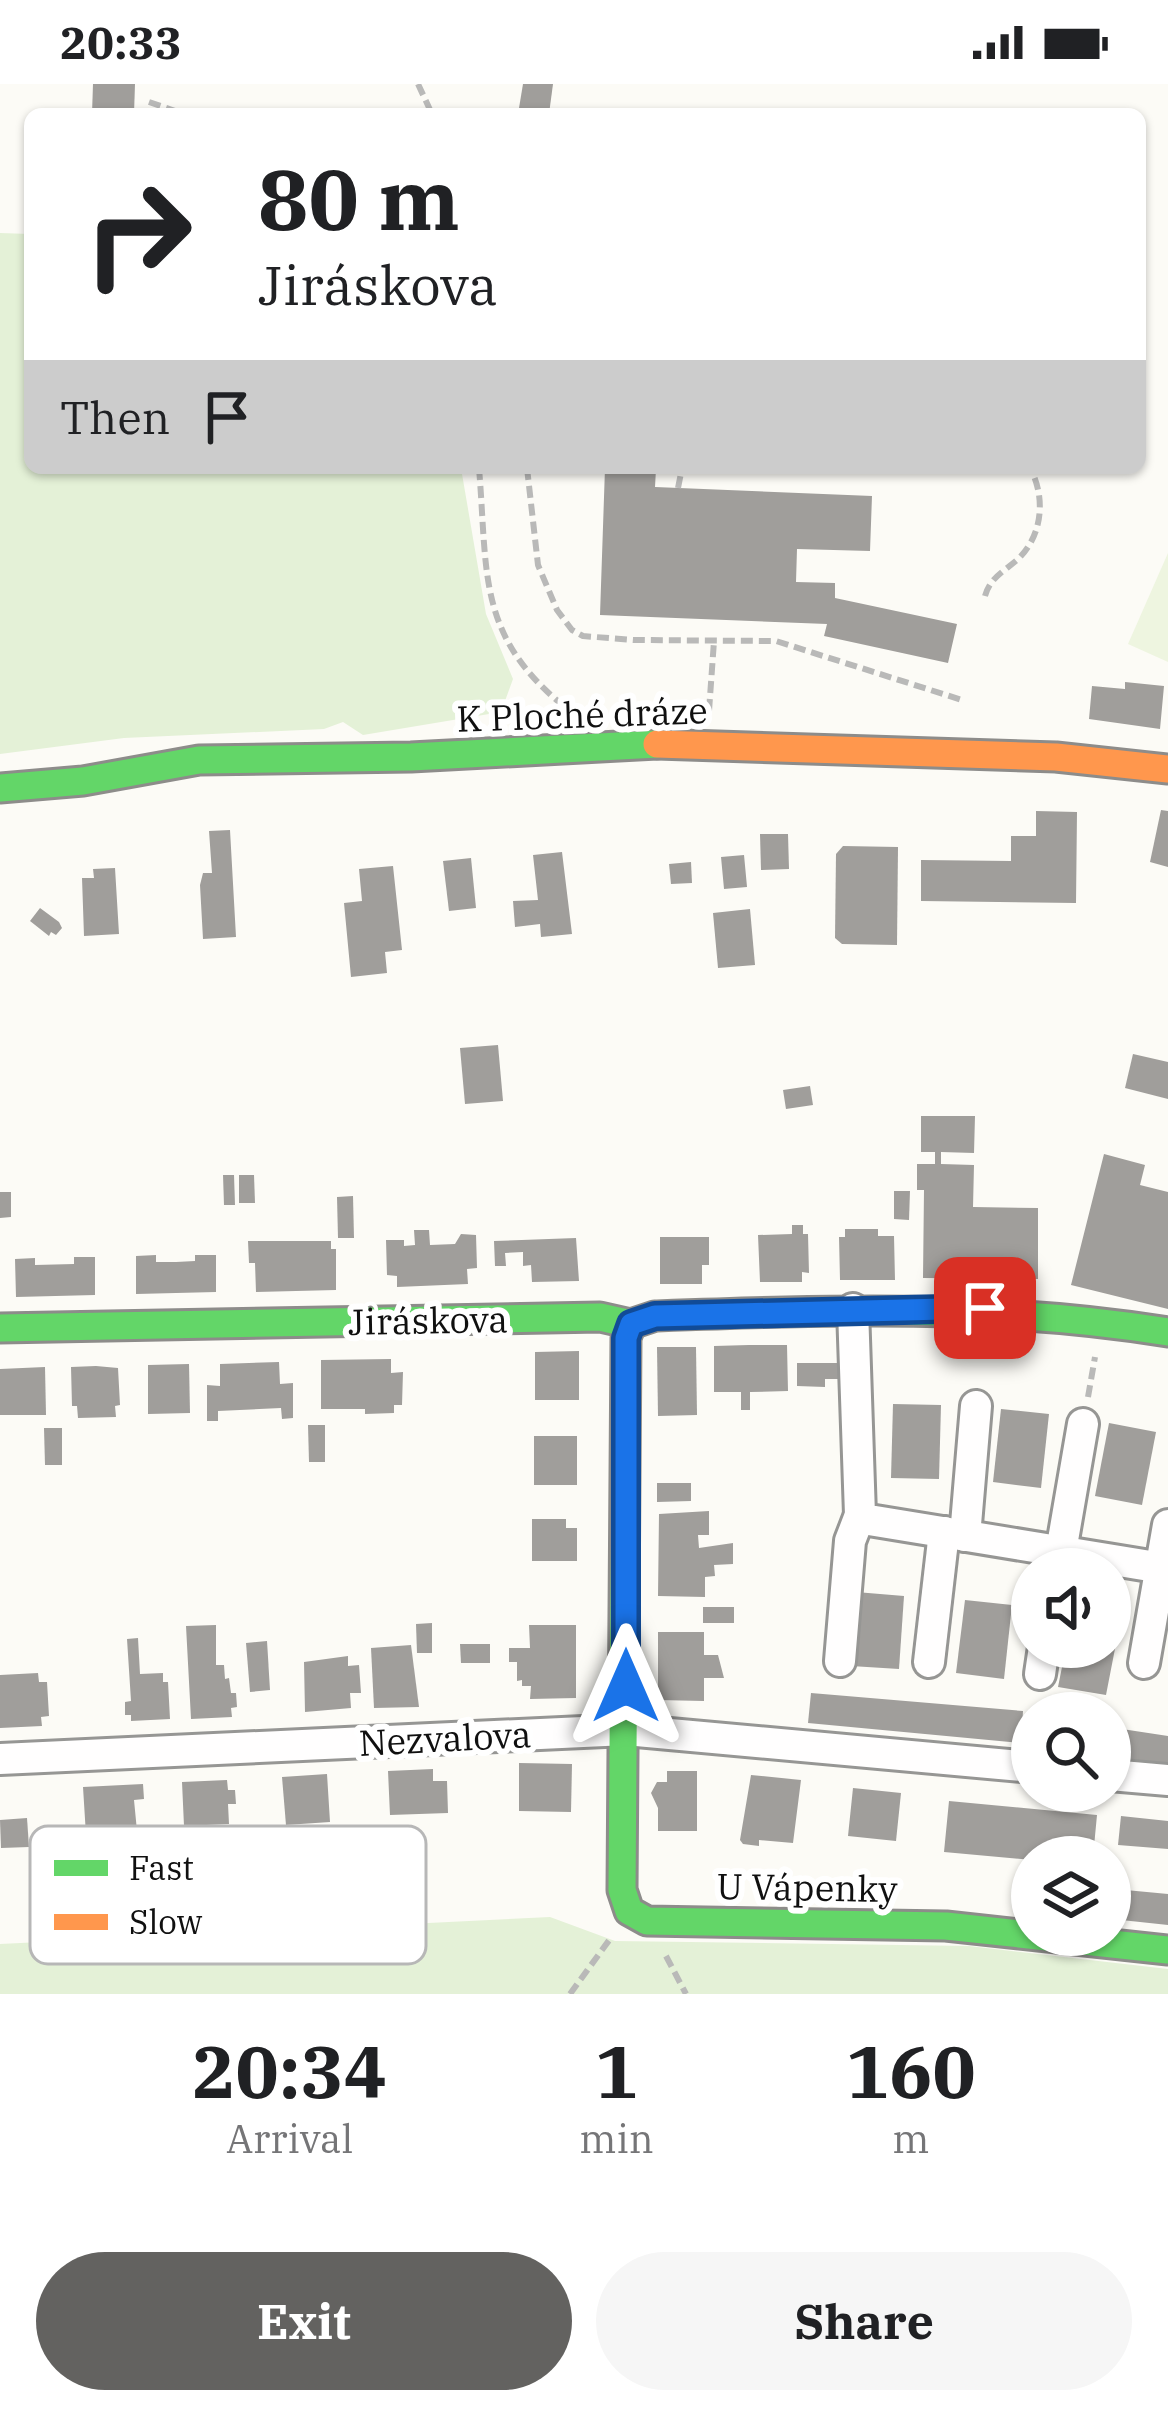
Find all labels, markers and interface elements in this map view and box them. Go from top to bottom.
text: 20:33 [60,13,182,71]
text: 80 m [258,144,460,253]
icon: right [60,156,216,312]
text: Jiráskova [258,250,498,320]
icon: arrive [194,384,260,450]
text: Then [60,388,170,446]
street label: K Ploché dráze [456,686,708,742]
pin [934,1257,1036,1359]
icon: arrive [952,1275,1018,1341]
street label: Jiráskova [348,1295,508,1345]
map controls [1011,1548,1131,1956]
button: sound [1011,1548,1131,1668]
position arrow [563,1623,689,1749]
button: search [1011,1692,1131,1812]
street label: Nezvalova [357,1710,533,1766]
legend [30,1826,426,1964]
button: layers [1011,1836,1131,1956]
text: Fast [129,1846,194,1889]
street label: U Vápenky [716,1862,899,1912]
text: Slow [129,1900,203,1943]
text: 20:34 [192,2024,387,2118]
text: 1 [595,2024,638,2118]
text: 160 [846,2024,976,2118]
text: Arrival [226,2113,353,2164]
text: min [579,2113,654,2164]
text: m [892,2113,929,2164]
button: Exit [36,2252,572,2390]
button: Share [596,2252,1132,2390]

